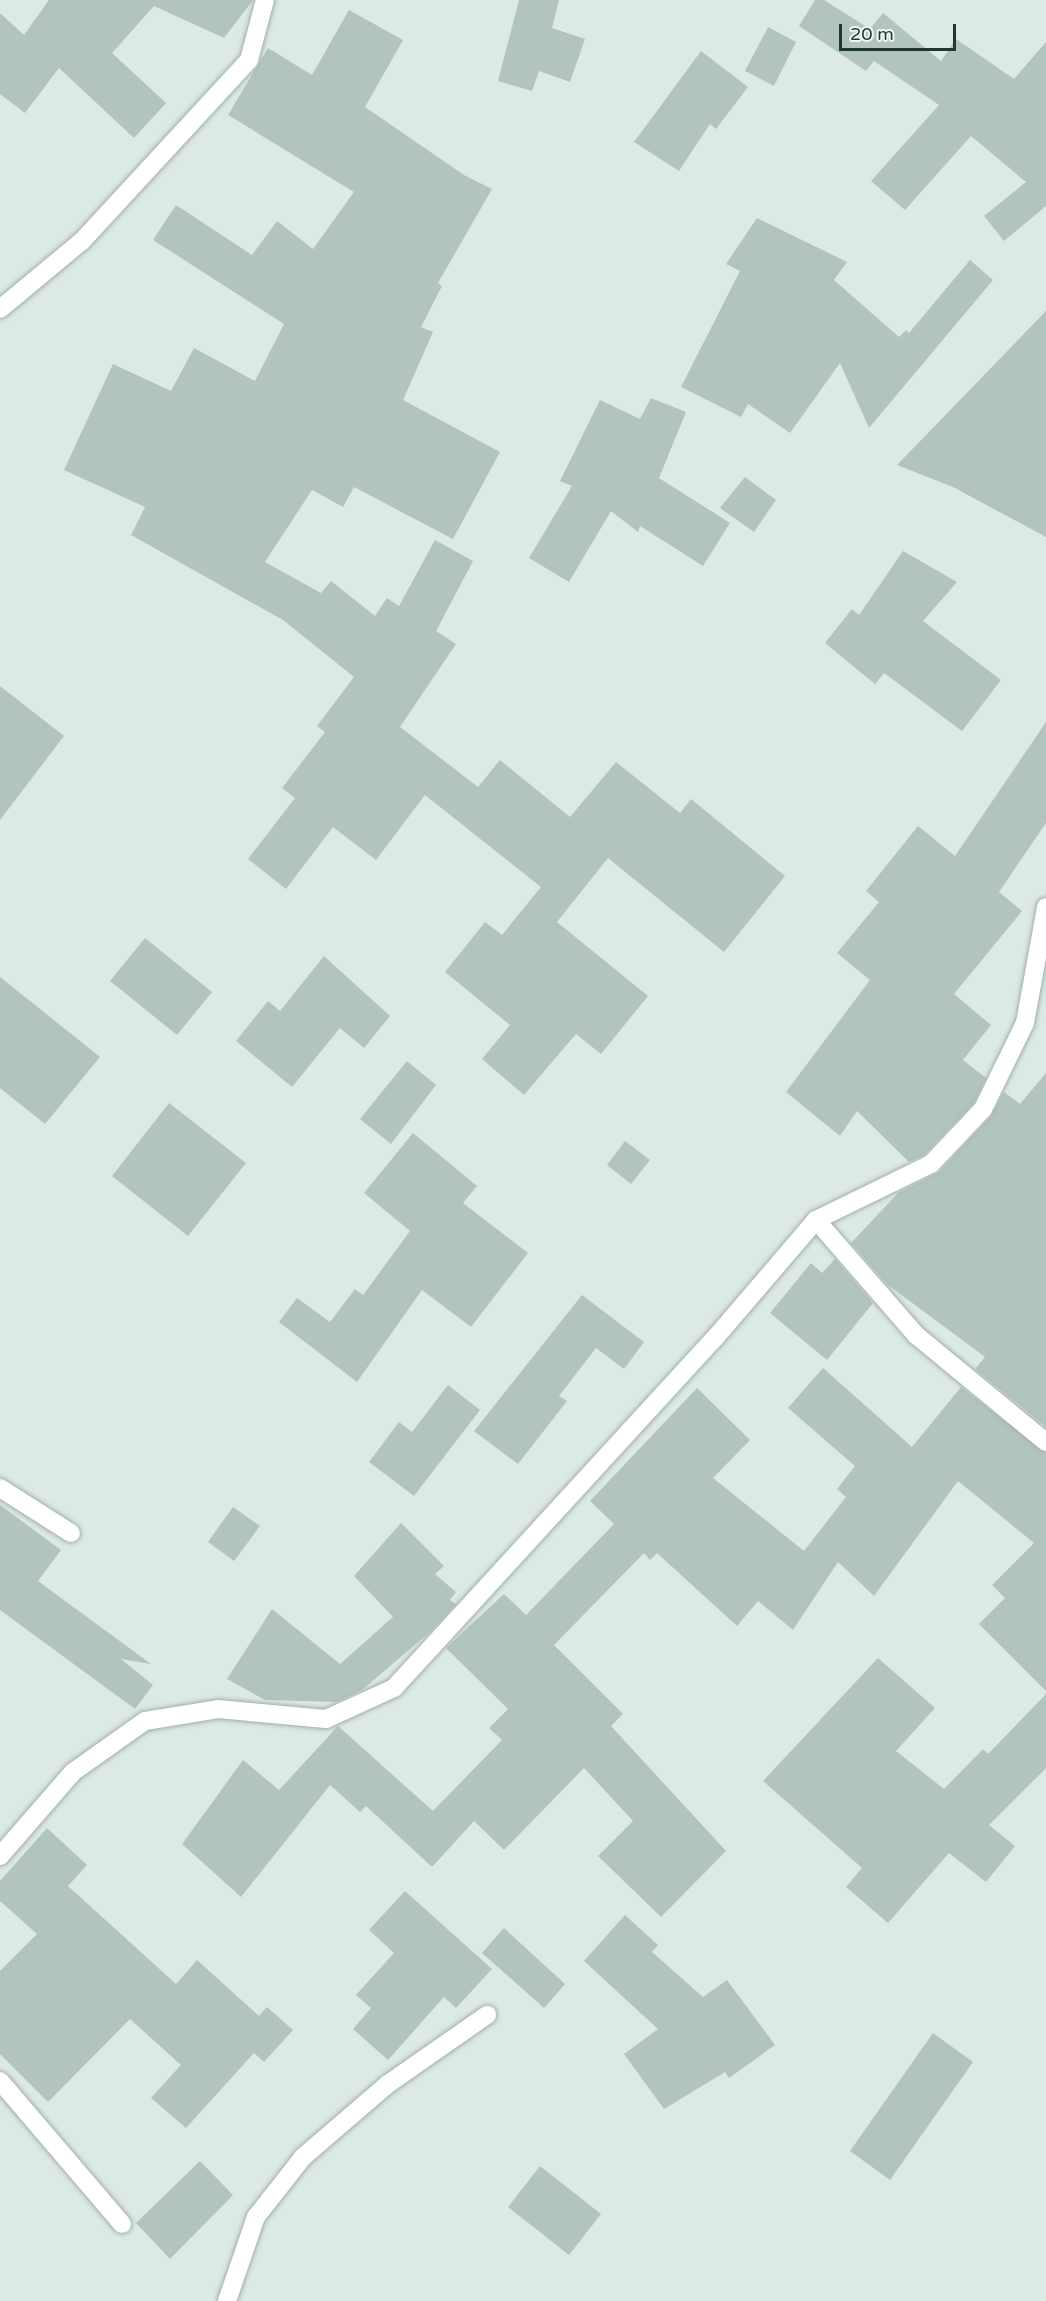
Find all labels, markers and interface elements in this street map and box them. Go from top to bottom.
scale bar [842,12,959,50]
text: 20 m [850,23,894,45]

